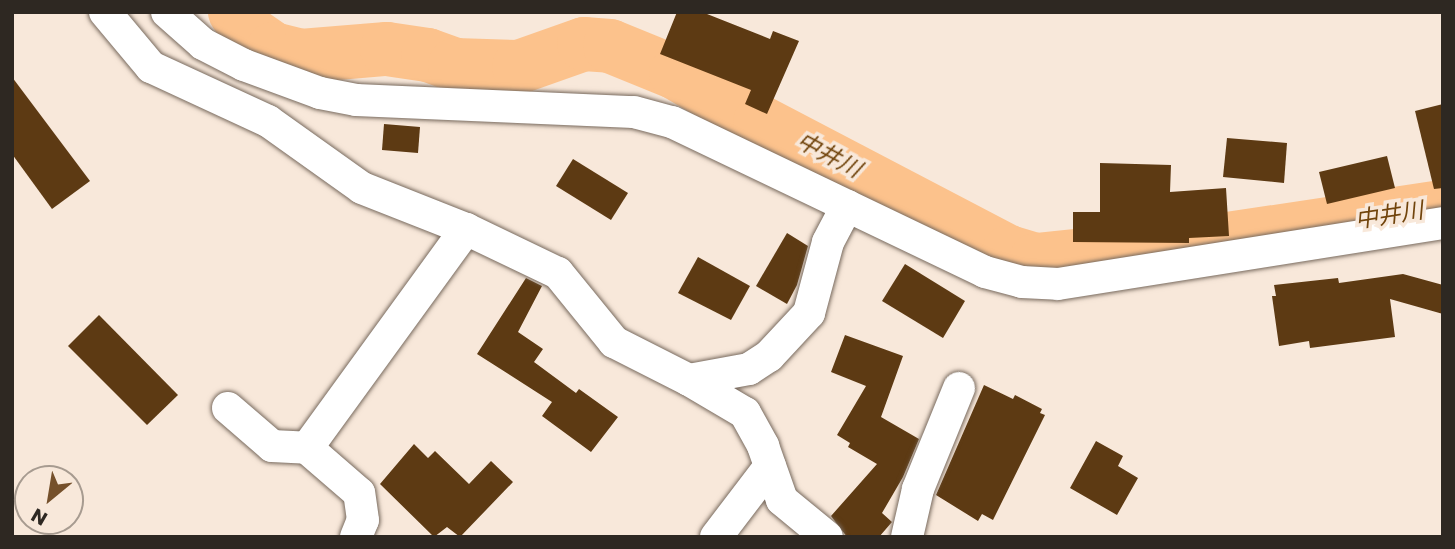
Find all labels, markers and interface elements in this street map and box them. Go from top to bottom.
water label: 中井川 [792,127,866,183]
water label: 中井川 [1353,196,1425,234]
north arrow [14,465,84,535]
text: N [26,502,52,532]

